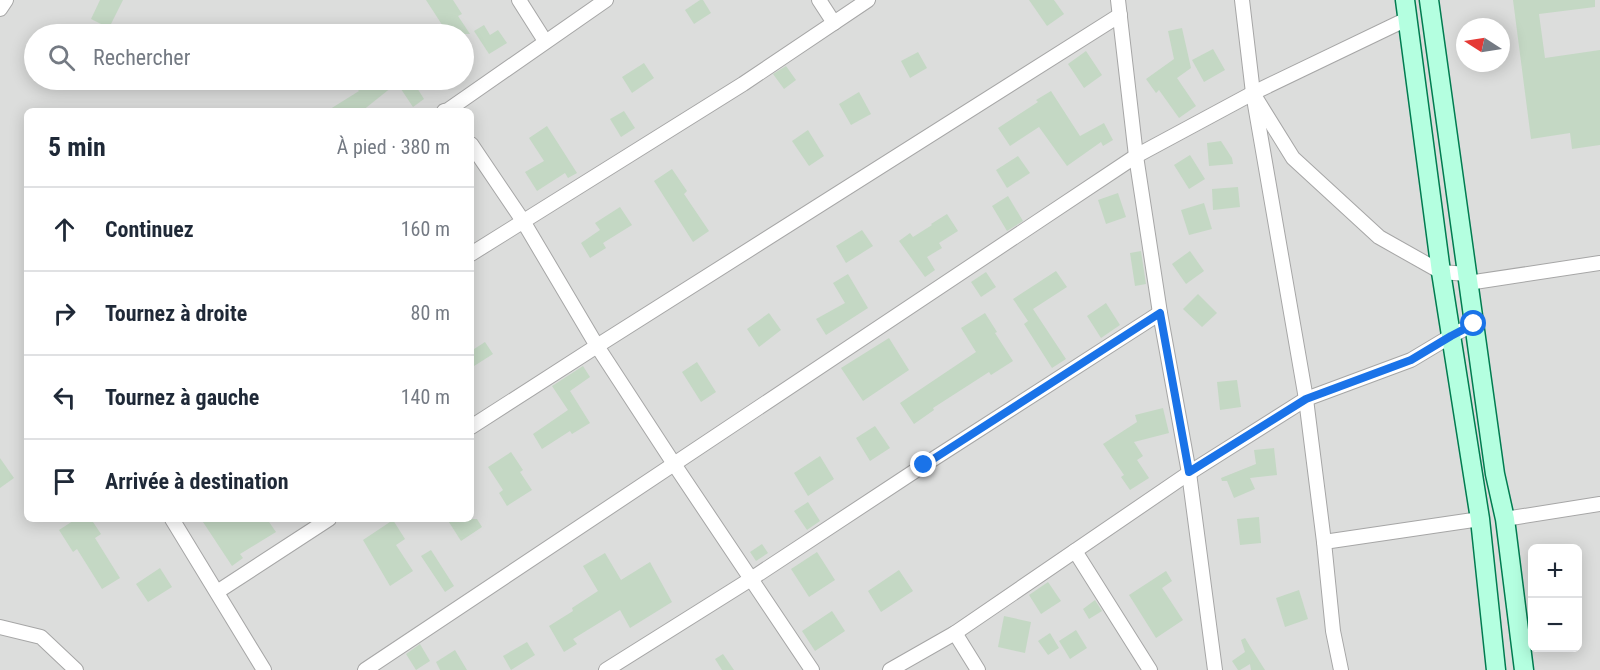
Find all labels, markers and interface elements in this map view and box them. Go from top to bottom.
north arrow [1456,18,1510,72]
search box [24,24,474,90]
icon: search [45,41,78,74]
text: Rechercher [93,45,190,70]
text: 5 min [48,132,106,162]
text: À pied · 380 m [337,135,450,159]
icon: ahead [48,213,81,246]
text: Continuez [105,217,194,242]
text: 160 m [401,217,450,241]
icon: right [48,297,81,330]
text: Tournez à droite [105,301,247,326]
text: 80 m [411,301,450,325]
route start [1460,310,1486,336]
icon: left [48,381,81,414]
text: Tournez à gauche [105,385,259,410]
text: 140 m [401,385,450,409]
route end [910,451,936,477]
icon: arrive [48,465,81,498]
text: Arrivée à destination [105,469,289,494]
map controls [1528,544,1582,652]
button: + [1528,544,1582,598]
button: − [1528,598,1582,652]

